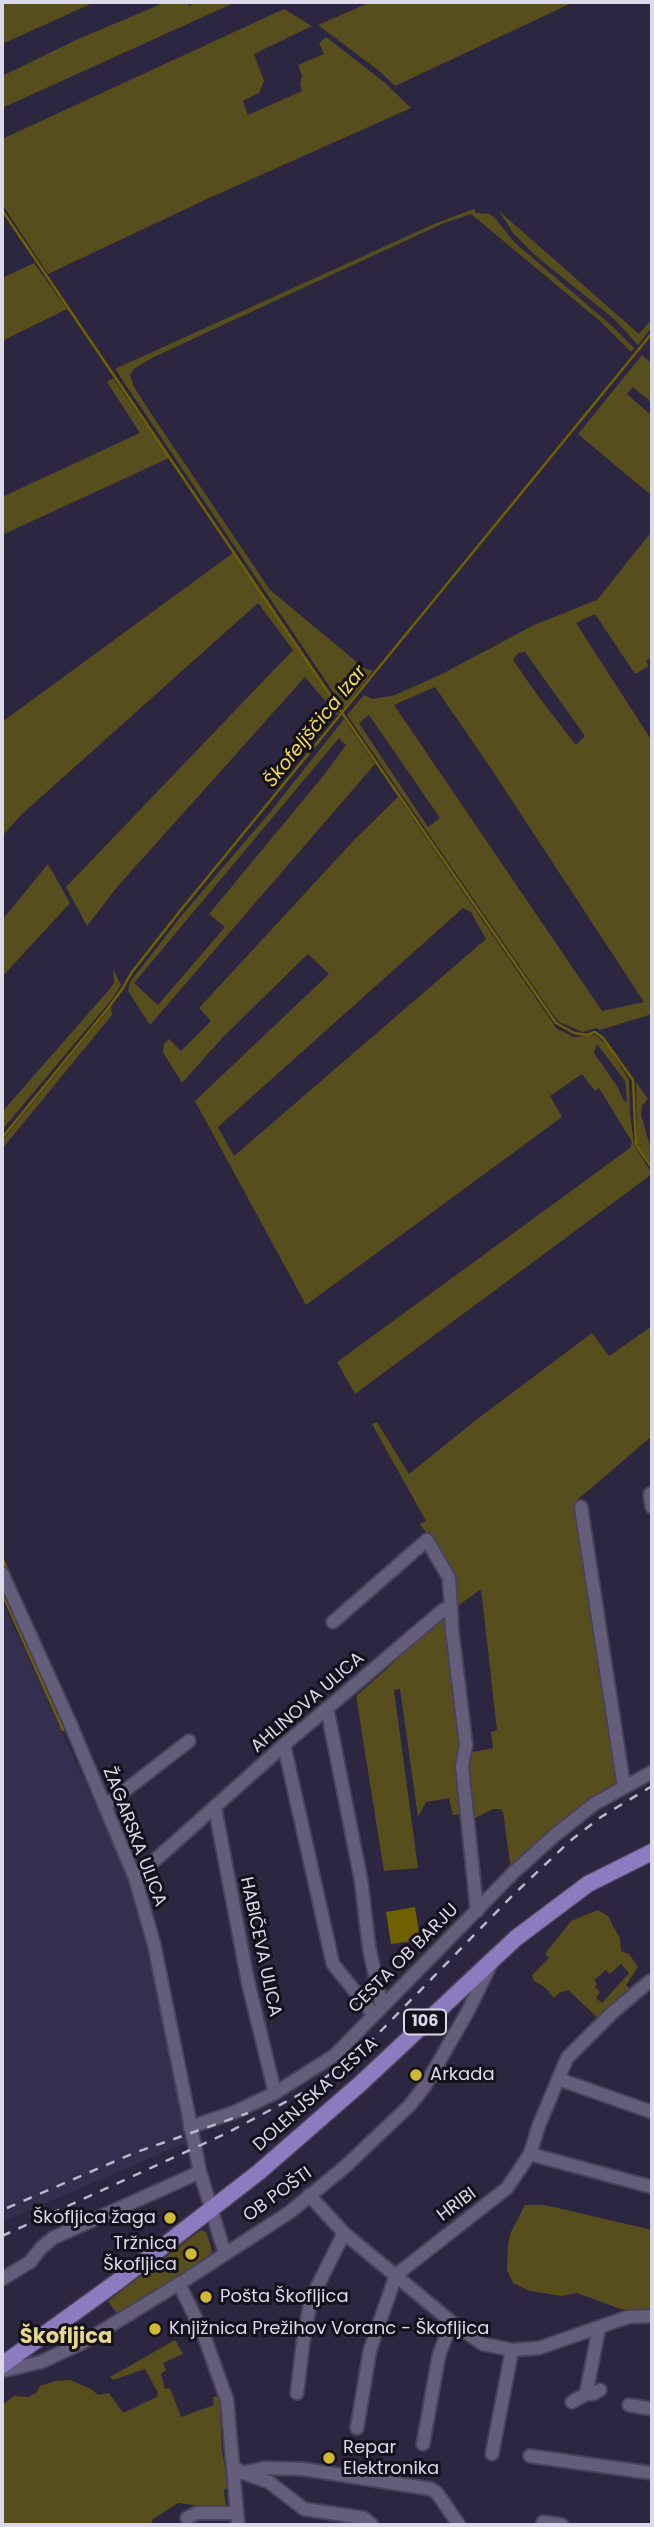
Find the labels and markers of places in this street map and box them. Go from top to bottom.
place label: Arkada [430,2064,495,2086]
marker: Arkada [408,2067,424,2083]
place label: Škofljica žaga [33,2207,156,2229]
marker: Škofljica žaga [162,2210,178,2226]
place label: Tržnica Škofljica [103,2233,177,2276]
marker: Tržnica Škofljica [183,2246,199,2262]
place label: Pošta Škofljica [220,2286,349,2308]
marker: Pošta Škofljica [198,2289,214,2305]
place label: Knjižnica Prežihov Voranc - Škofljica [169,2318,489,2340]
marker: Knjižnica Prežihov Voranc - Škofljica [147,2321,163,2337]
place label: Repar Elektronika [343,2437,439,2480]
marker: Repar Elektronika [321,2450,337,2466]

